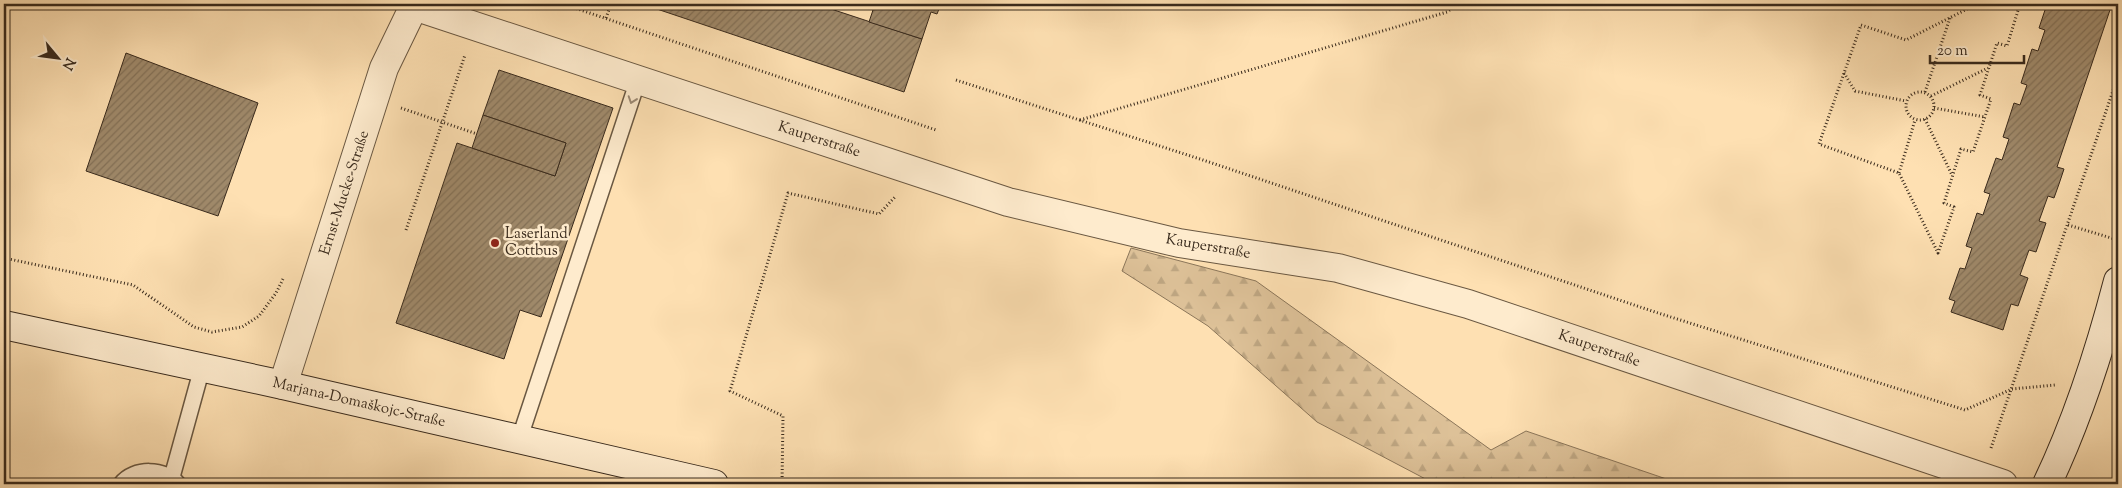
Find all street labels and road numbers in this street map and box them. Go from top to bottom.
street label: Kauperstraße [775,117,863,163]
street label: Ernst-Mucke-Straße [315,128,375,258]
street label: Kauperstraße [1164,229,1252,265]
street label: Kauperstraße [1555,325,1643,373]
street label: Marjana-Domaškojc-Straße [271,373,447,433]

